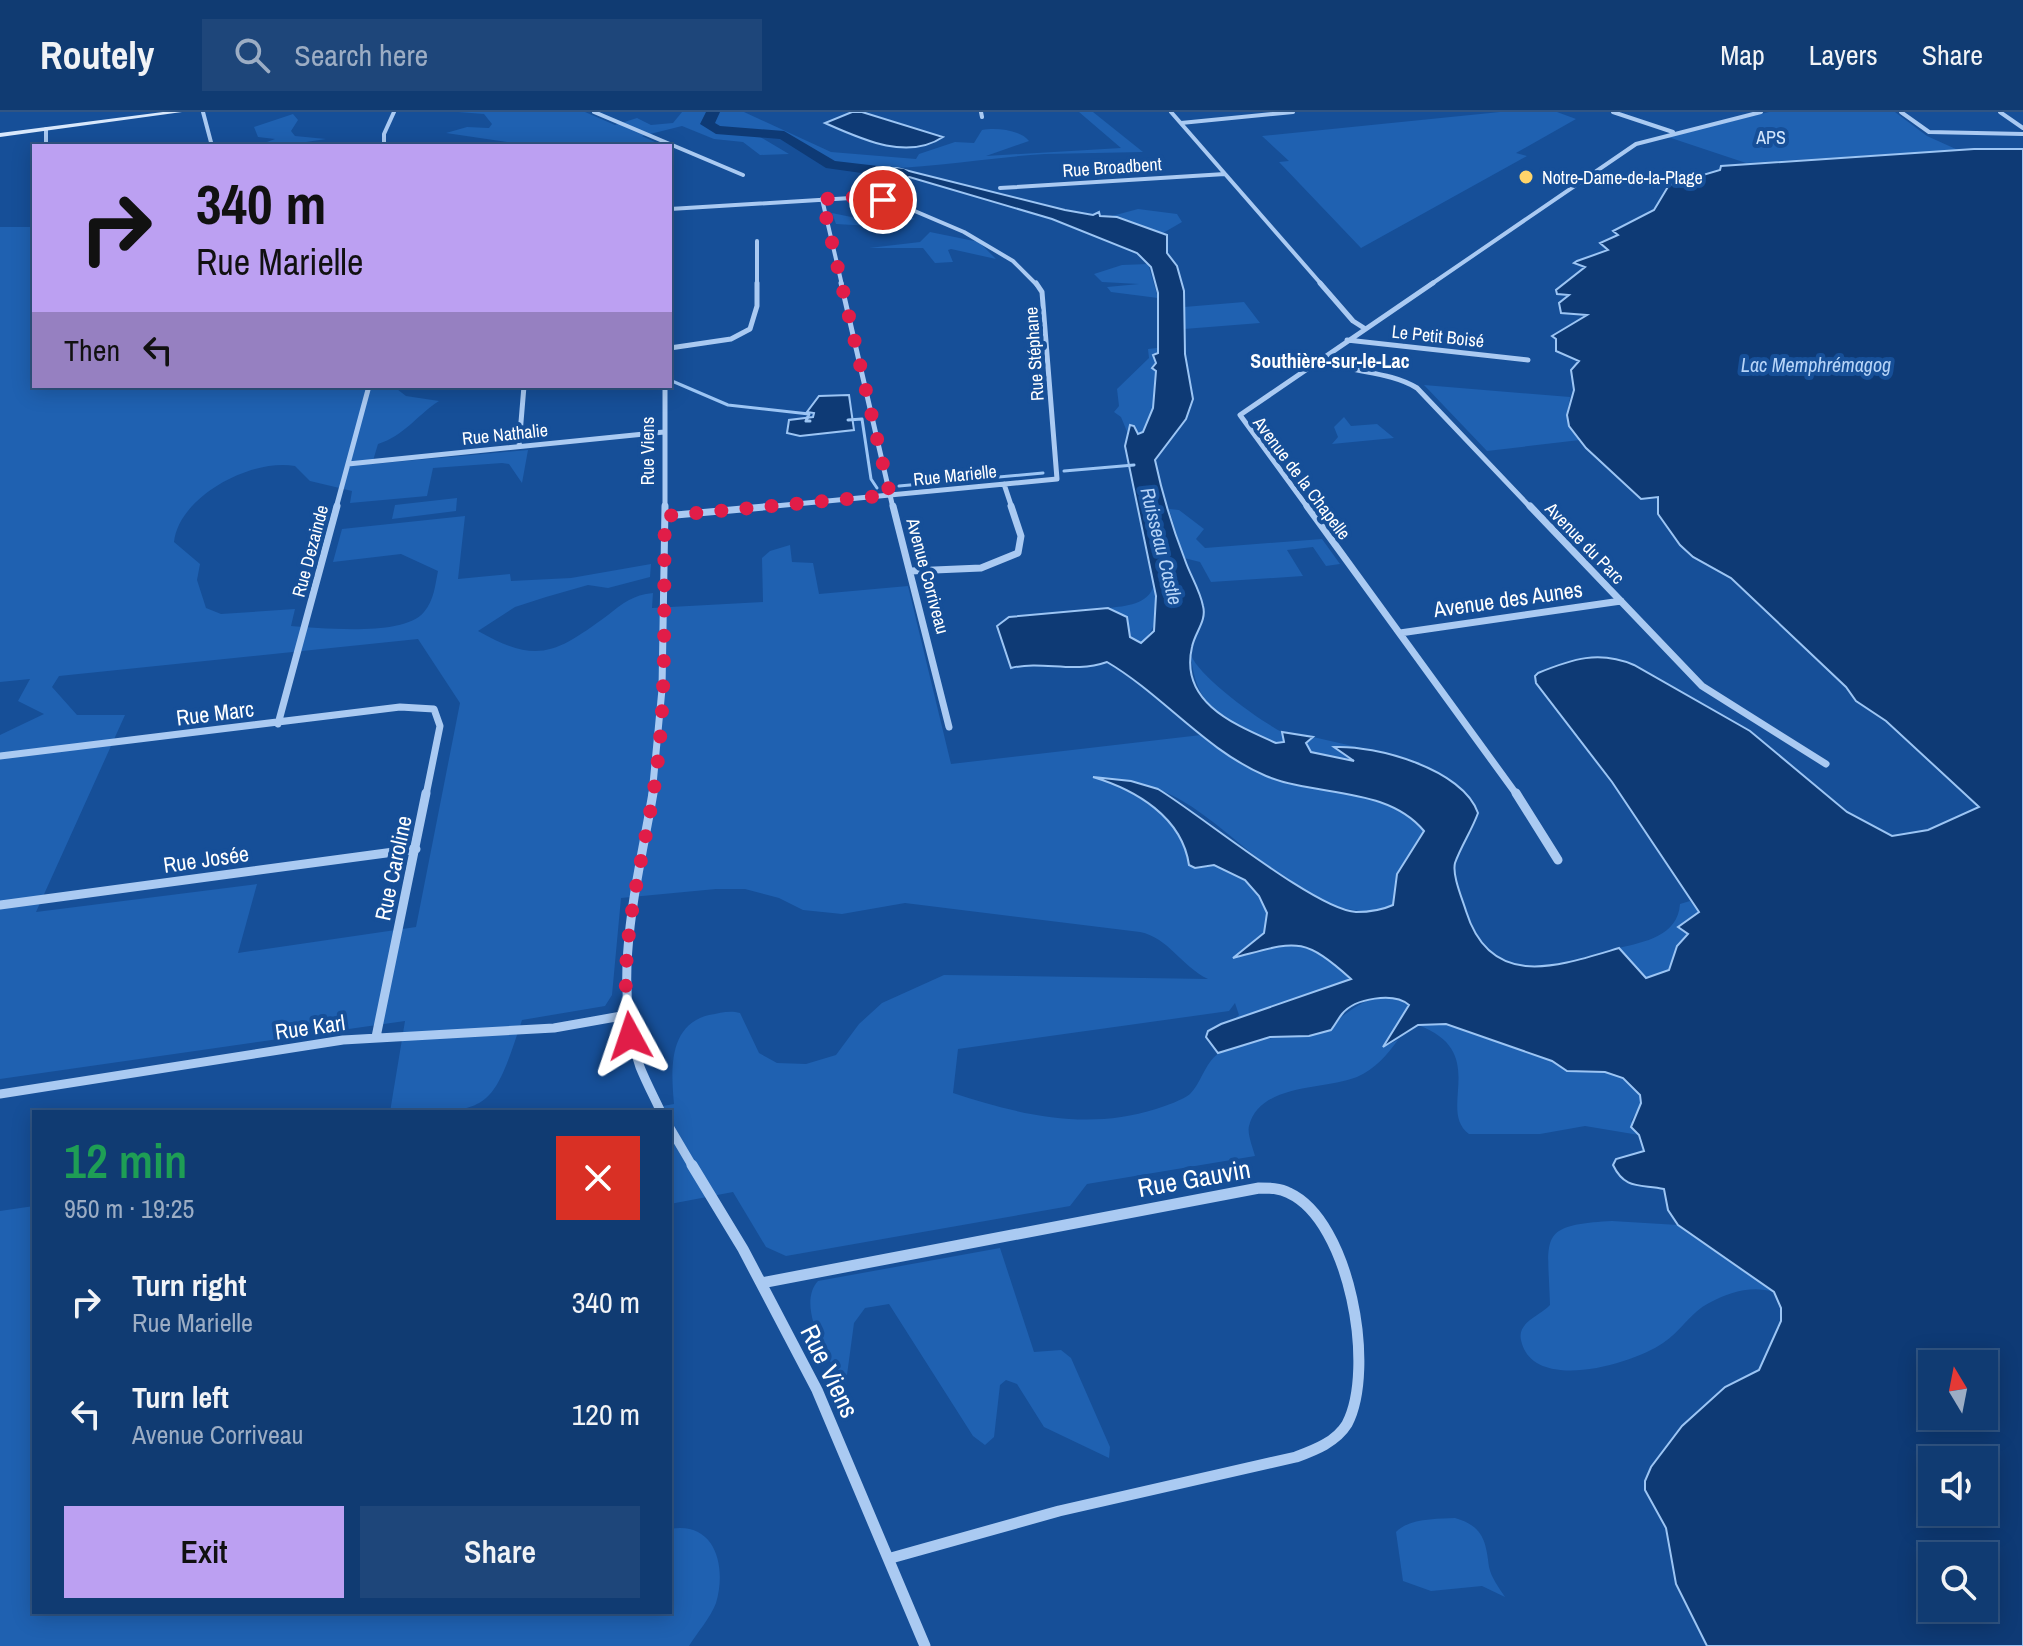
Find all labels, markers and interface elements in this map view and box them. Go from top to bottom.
search box [202,19,762,91]
text: Routely [40,30,154,81]
icon: search [230,33,274,77]
text: Search here [294,35,428,75]
text: Map [1720,36,1765,74]
text: Layers [1809,36,1878,74]
text: Share [1922,36,1983,74]
park label: APS [1755,125,1786,150]
street label: Rue Broadbent [1062,151,1162,183]
place label: Notre-Dame-de-la-Plage [1542,165,1703,190]
text: 340 m [196,166,326,241]
pin [849,166,917,234]
marker: Notre-Dame-de-la-Plage [1517,168,1535,186]
icon: right [64,176,168,280]
icon: arrive [861,178,905,222]
text: Rue Marielle [196,238,363,286]
street label: Rue Stéphane [1018,306,1050,402]
street label: Le Petit Boisé [1391,319,1485,353]
icon: left [136,328,180,372]
text: Then [64,330,120,370]
district label: Southière-sur-le-Lac [1250,347,1410,374]
water label: Lac Memphrémagog [1741,351,1891,378]
street label: Avenue de la Chapelle [1247,410,1357,545]
street label: Rue Nathalie [461,417,549,451]
street label: Rue Viens [635,417,660,485]
street label: Rue Marielle [912,458,998,492]
water label: Ruisseau Castle [1134,484,1190,608]
street label: Avenue du Parc [1539,496,1630,589]
street label: Rue Dezainde [286,502,334,600]
street label: Avenue Corriveau [900,514,955,637]
street label: Avenue des Aunes [1431,574,1584,624]
street label: Rue Marc [174,693,256,733]
street label: Rue Caroline [367,813,419,923]
street label: Rue Josée [161,838,251,880]
position arrow [588,994,672,1078]
street label: Rue Karl [273,1007,347,1047]
text: 12 min [64,1128,187,1193]
button: close [556,1136,640,1220]
street label: Rue Gauvin [1135,1151,1253,1205]
text: 950 m · 19:25 [64,1191,194,1226]
text: Turn right [132,1265,246,1305]
icon: right [64,1280,108,1324]
text: 340 m [572,1282,640,1322]
text: Rue Marielle [132,1305,253,1340]
street label: Rue Viens [793,1319,867,1423]
north arrow [1918,1350,1998,1430]
map controls [1918,1350,1998,1622]
text: Turn left [132,1377,229,1417]
icon: left [64,1392,108,1436]
text: 120 m [572,1394,640,1434]
text: Avenue Corriveau [132,1417,303,1452]
button: sound [1918,1446,1998,1526]
button: Exit [64,1506,344,1598]
button: Share [360,1506,640,1598]
button: search [1918,1542,1998,1622]

